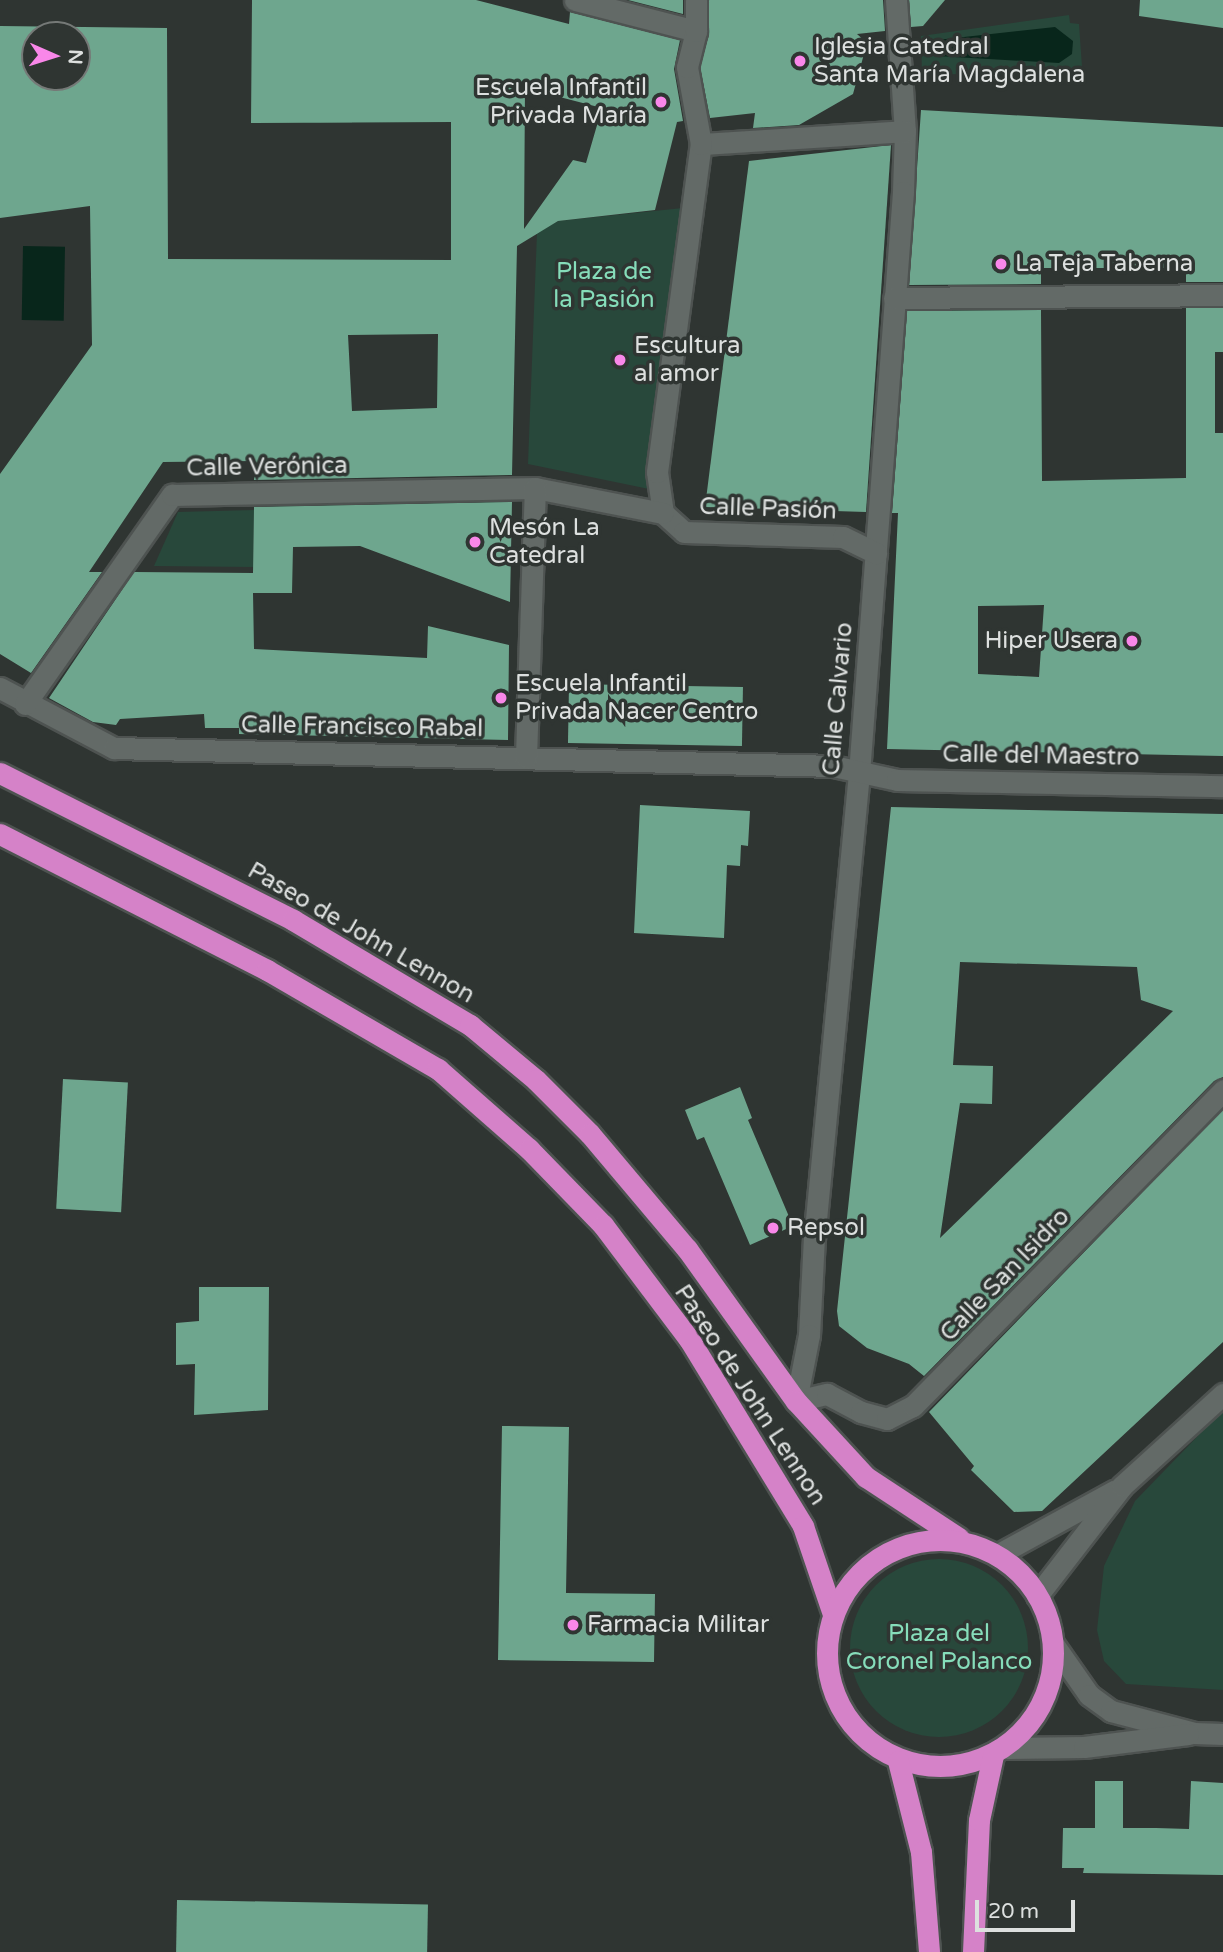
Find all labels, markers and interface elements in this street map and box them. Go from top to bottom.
north arrow [21,21,91,91]
place label: Iglesia Catedral Santa María Magdalena [814,33,1085,89]
text: N [64,49,86,65]
marker: Iglesia Catedral Santa María Magdalena [792,53,808,69]
place label: Escuela Infantil Privada María [475,74,647,130]
marker: Escuela Infantil Privada María [653,94,669,110]
place label: La Teja Taberna [1015,250,1193,278]
marker: La Teja Taberna [993,256,1009,272]
park label: Plaza de la Pasión [553,258,655,314]
place label: Escultura al amor [634,332,741,388]
marker: Escultura al amor [612,352,628,368]
street label: Calle Verónica [186,451,348,483]
street label: Calle Pasión [699,492,837,526]
place label: Mesón La Catedral [489,514,600,570]
marker: Mesón La Catedral [467,534,483,550]
street label: Calle Calvario [817,621,859,777]
place label: Hiper Usera [984,627,1118,655]
marker: Hiper Usera [1124,633,1140,649]
place label: Escuela Infantil Privada Nacer Centro [515,670,758,726]
marker: Escuela Infantil Privada Nacer Centro [493,690,509,706]
street label: Calle Francisco Rabal [241,710,483,744]
street label: Calle del Maestro [942,740,1140,772]
street label: Paseo de John Lennon [243,856,479,1010]
street label: Calle San Isidro [934,1203,1076,1347]
place label: Repsol [787,1214,865,1242]
marker: Repsol [765,1220,781,1236]
street label: Paseo de John Lennon [668,1279,832,1511]
place label: Farmacia Militar [587,1611,769,1639]
marker: Farmacia Militar [565,1617,581,1633]
park label: Plaza del Coronel Polanco [846,1620,1032,1676]
scale bar [978,1885,1078,1929]
text: 20 m [988,1899,1039,1924]

